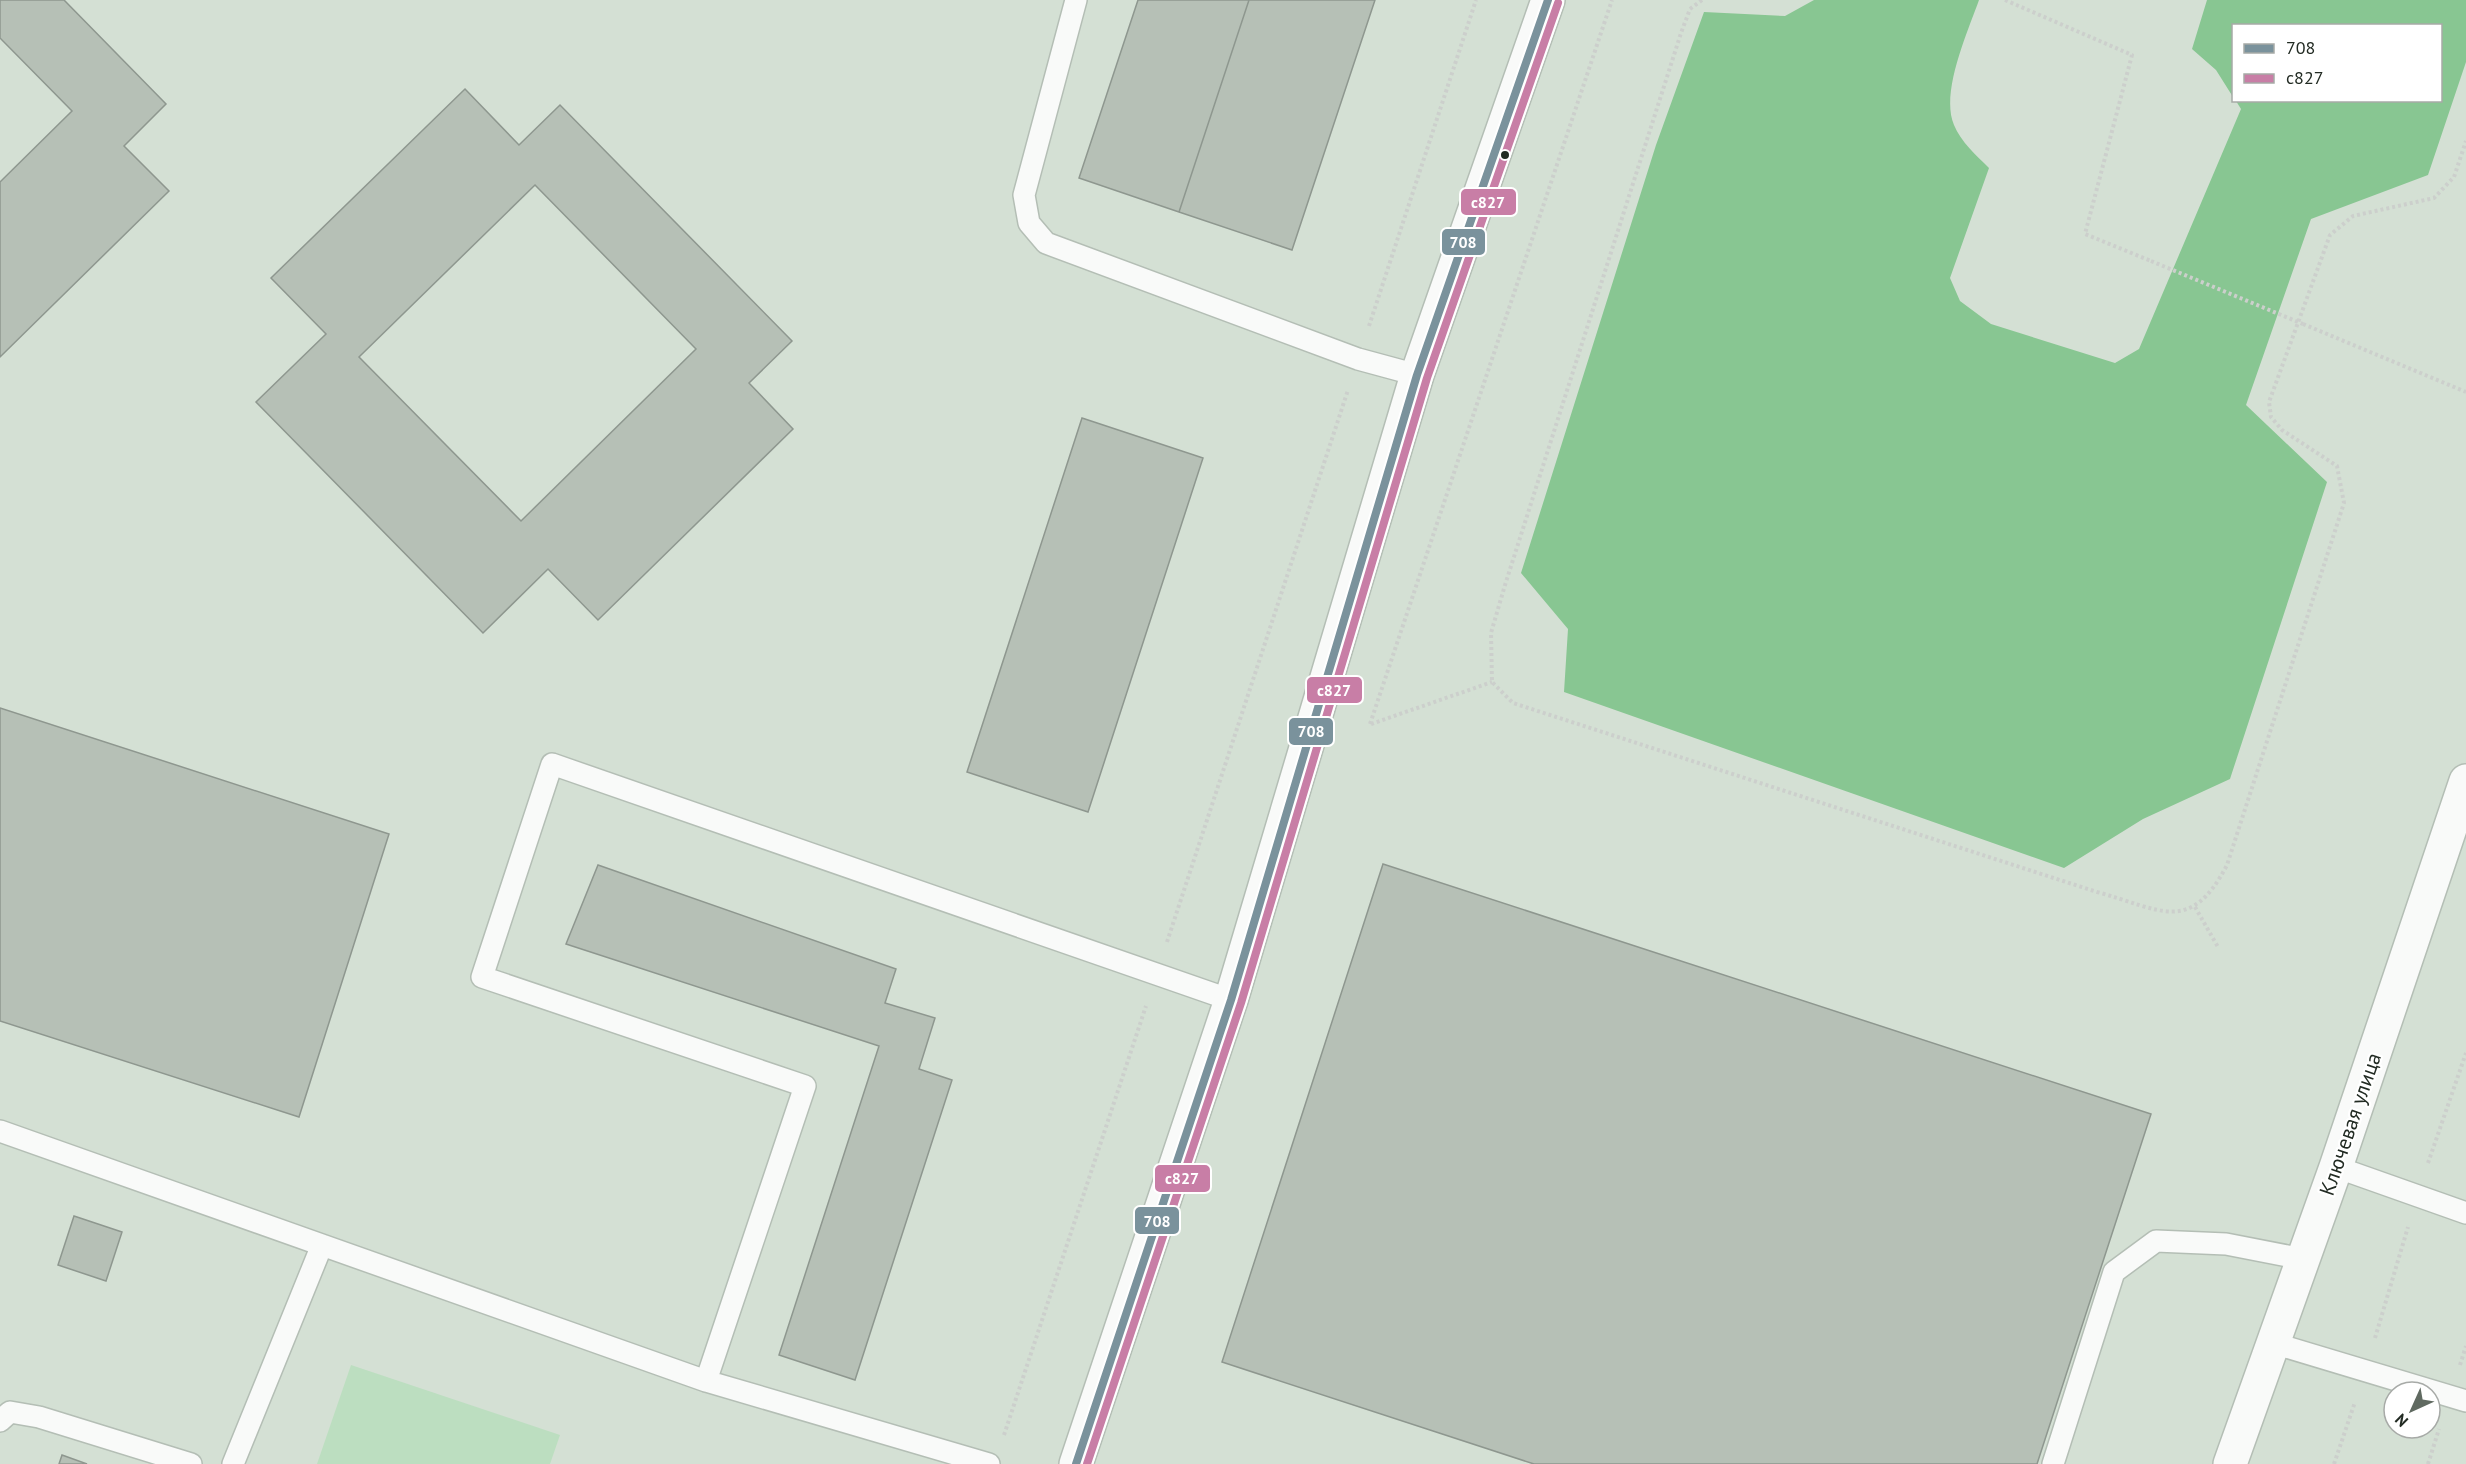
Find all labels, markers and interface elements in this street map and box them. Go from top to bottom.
legend [2232,24,2442,102]
text: 708 [2286,36,2315,59]
text: с827 [2286,66,2324,89]
unlabelled marker [1499,149,1511,161]
line badge: с827 [1460,188,1517,216]
text: с827 [1471,192,1505,212]
line badge: 708 [1441,228,1486,256]
text: 708 [1449,232,1477,252]
line badge: с827 [1306,676,1363,704]
text: с827 [1317,680,1351,700]
line badge: 708 [1288,717,1334,746]
text: 708 [1297,721,1325,741]
street label: Ключевая улица [2313,1049,2387,1199]
line badge: с827 [1154,1164,1211,1193]
text: с827 [1165,1168,1199,1188]
line badge: 708 [1134,1206,1180,1235]
text: 708 [1143,1211,1171,1231]
north arrow [2382,1380,2442,1440]
text: N [2391,1410,2412,1431]

